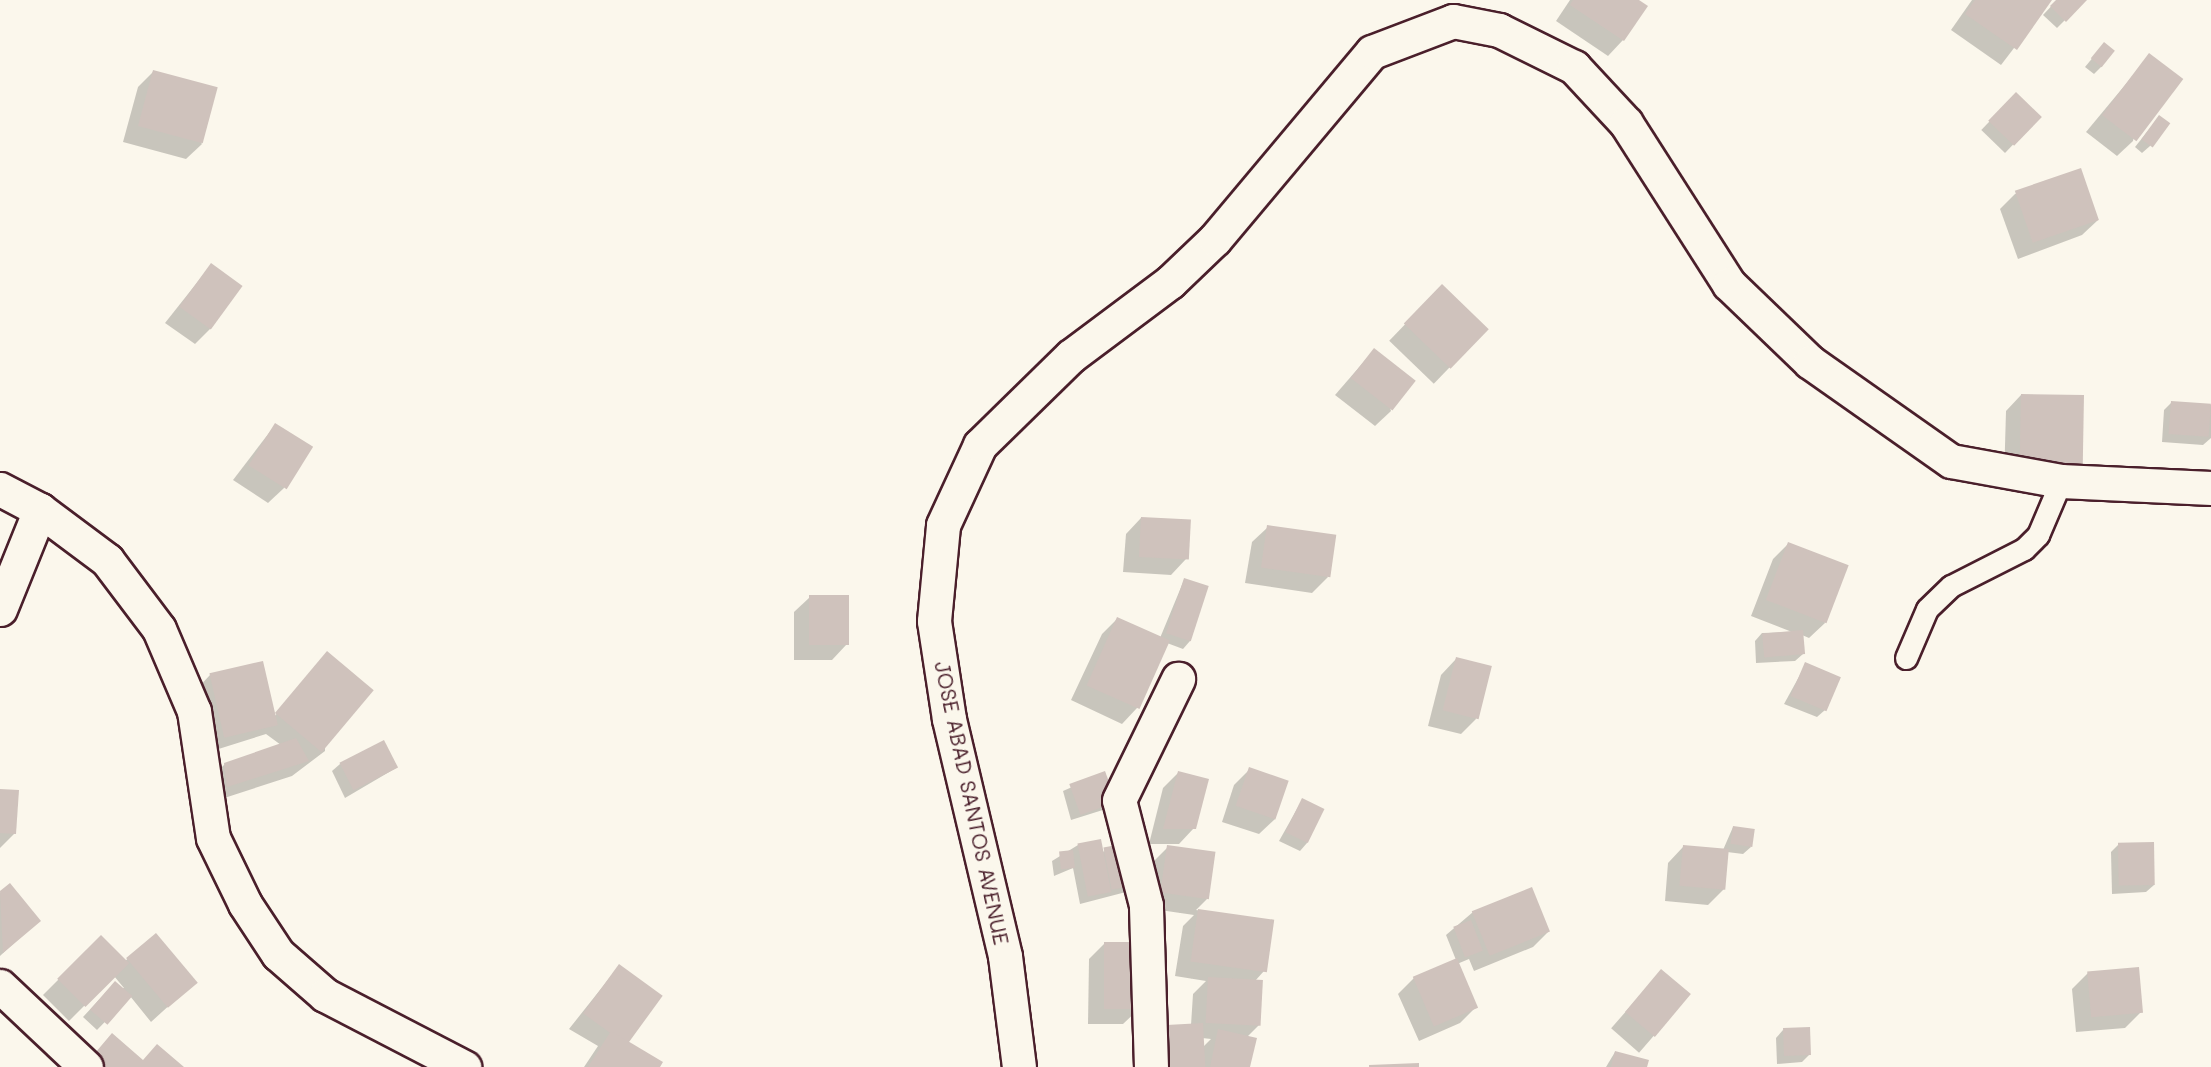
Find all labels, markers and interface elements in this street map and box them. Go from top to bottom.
street label: JOSE ABAD SANTOS AVENUE [930,659,1014,947]

